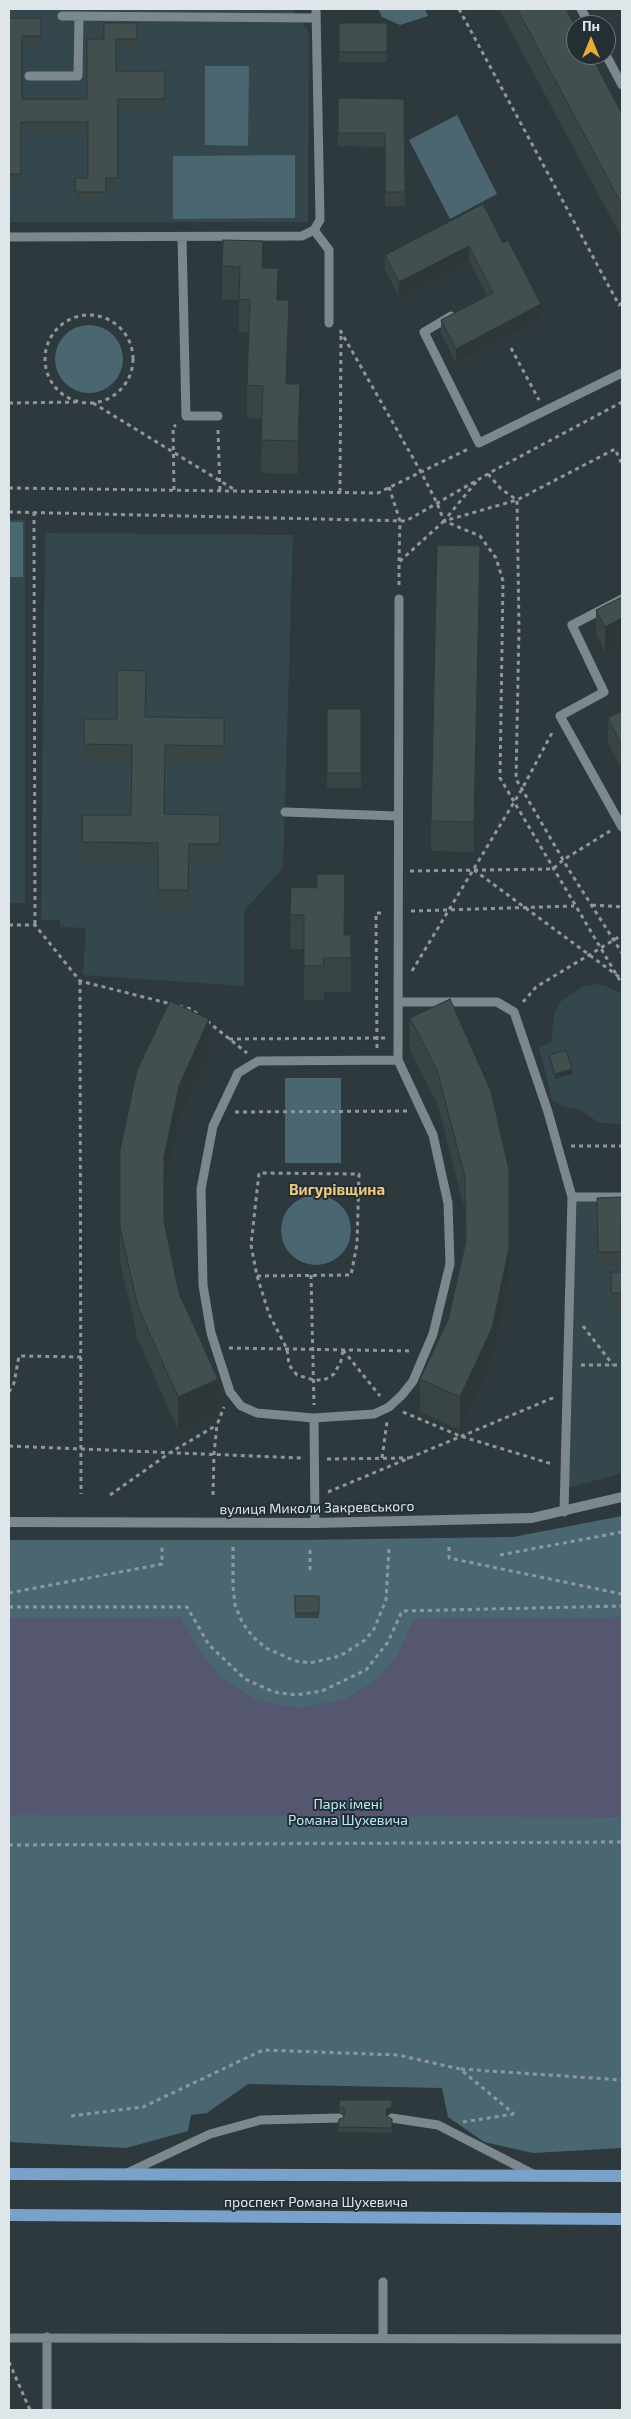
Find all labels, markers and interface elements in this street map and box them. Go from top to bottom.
north arrow [566,15,616,65]
text: Пн [582,17,600,34]
district label: Вигурівщина [289,1181,385,1199]
street label: вулиця Миколи Закревського [219,1498,415,1518]
park label: Парк імені Романа Шухевича [288,1796,408,1828]
street label: проспект Романа Шухевича [224,2194,408,2210]

